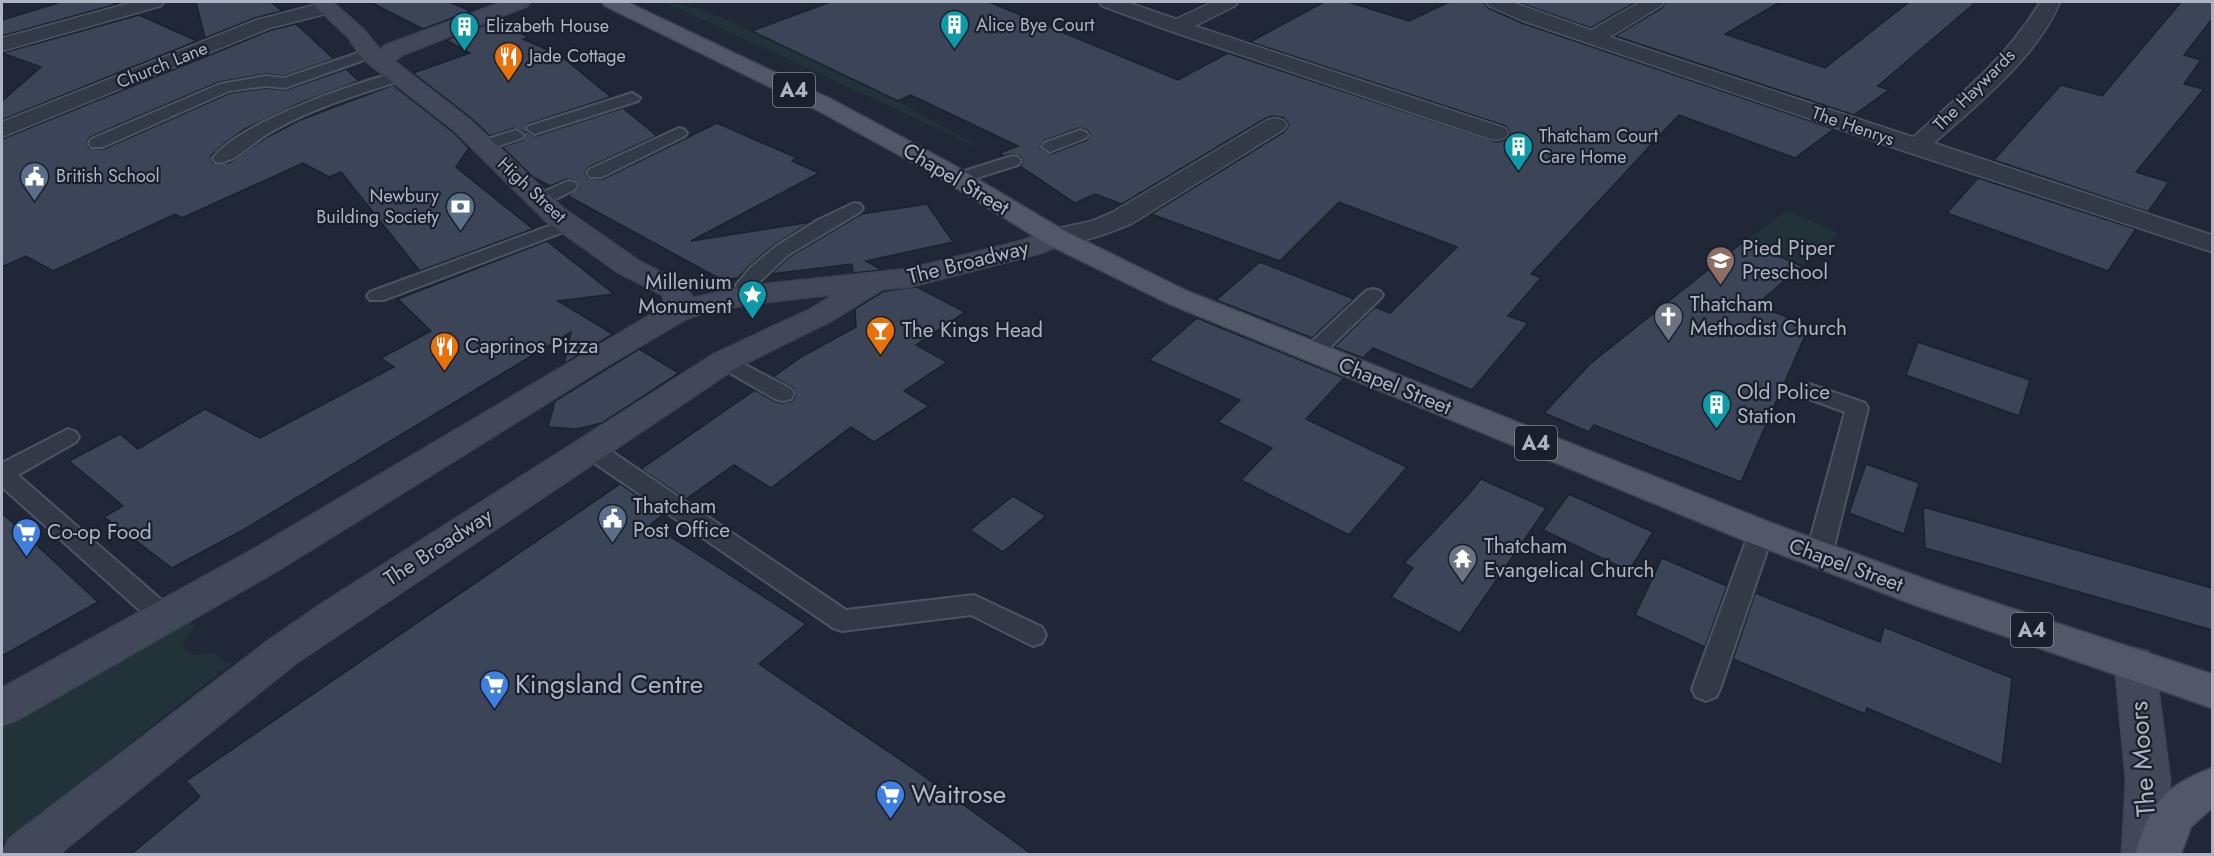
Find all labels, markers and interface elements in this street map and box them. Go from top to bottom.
building icon: Alice Bye Court [939,9,971,51]
building icon: Elizabeth House [449,10,481,52]
place label: Alice Bye Court [976,12,1095,38]
place label: Elizabeth House [486,13,609,39]
street label: Church Lane [113,35,211,95]
restaurant icon: Jade Cottage [492,40,524,82]
place label: Jade Cottage [527,43,626,69]
street label: The Haywards [1927,43,2021,137]
road number: A4 [773,73,815,107]
street label: The Henrys [1808,100,1898,152]
place label: Thatcham Court Care Home [1539,123,1659,170]
building icon: Thatcham Court Care Home [1502,130,1534,172]
street label: Chapel Street [897,135,1015,223]
street label: High Street [492,151,573,229]
public building icon: British School [19,160,51,202]
place label: British School [56,163,160,189]
place label: Newbury Building Society [316,183,439,230]
bank icon: Newbury Building Society [444,190,476,232]
street label: The Broadway [904,232,1032,292]
place label: Pied Piper Preschool [1742,233,1836,287]
school or university icon: Pied Piper Preschool [1705,244,1737,286]
place label: Millenium Monument [638,267,732,321]
place icon: Millenium Monument [737,278,769,320]
place label: Thatcham Methodist Church [1690,289,1847,343]
church icon: Thatcham Methodist Church [1653,300,1685,342]
bar icon: The Kings Head [865,314,897,356]
place label: The Kings Head [902,315,1043,345]
restaurant icon: Caprinos Pizza [428,330,460,372]
place label: Caprinos Pizza [465,331,598,361]
street label: Chapel Street [1334,350,1456,422]
place label: Old Police Station [1737,377,1830,431]
building icon: Old Police Station [1700,388,1732,430]
road number: A4 [1515,426,1557,460]
place label: Thatcham Post Office [633,491,730,545]
street label: The Broadway [378,500,499,593]
public building icon: Thatcham Post Office [596,502,628,544]
supermarket icon: Co-op Food [10,516,42,558]
place label: Co-op Food [47,517,152,547]
street label: Chapel Street [1785,530,1907,600]
place label: Thatcham Evangelical Church [1484,531,1655,585]
temple icon: Thatcham Evangelical Church [1447,542,1479,584]
road number: A4 [2011,613,2053,647]
place label: Kingsland Centre [515,665,703,703]
supermarket icon: Kingsland Centre [478,668,510,710]
street label: The Moors [2119,700,2165,818]
place label: Waitrose [911,775,1006,813]
supermarket icon: Waitrose [874,778,906,820]

